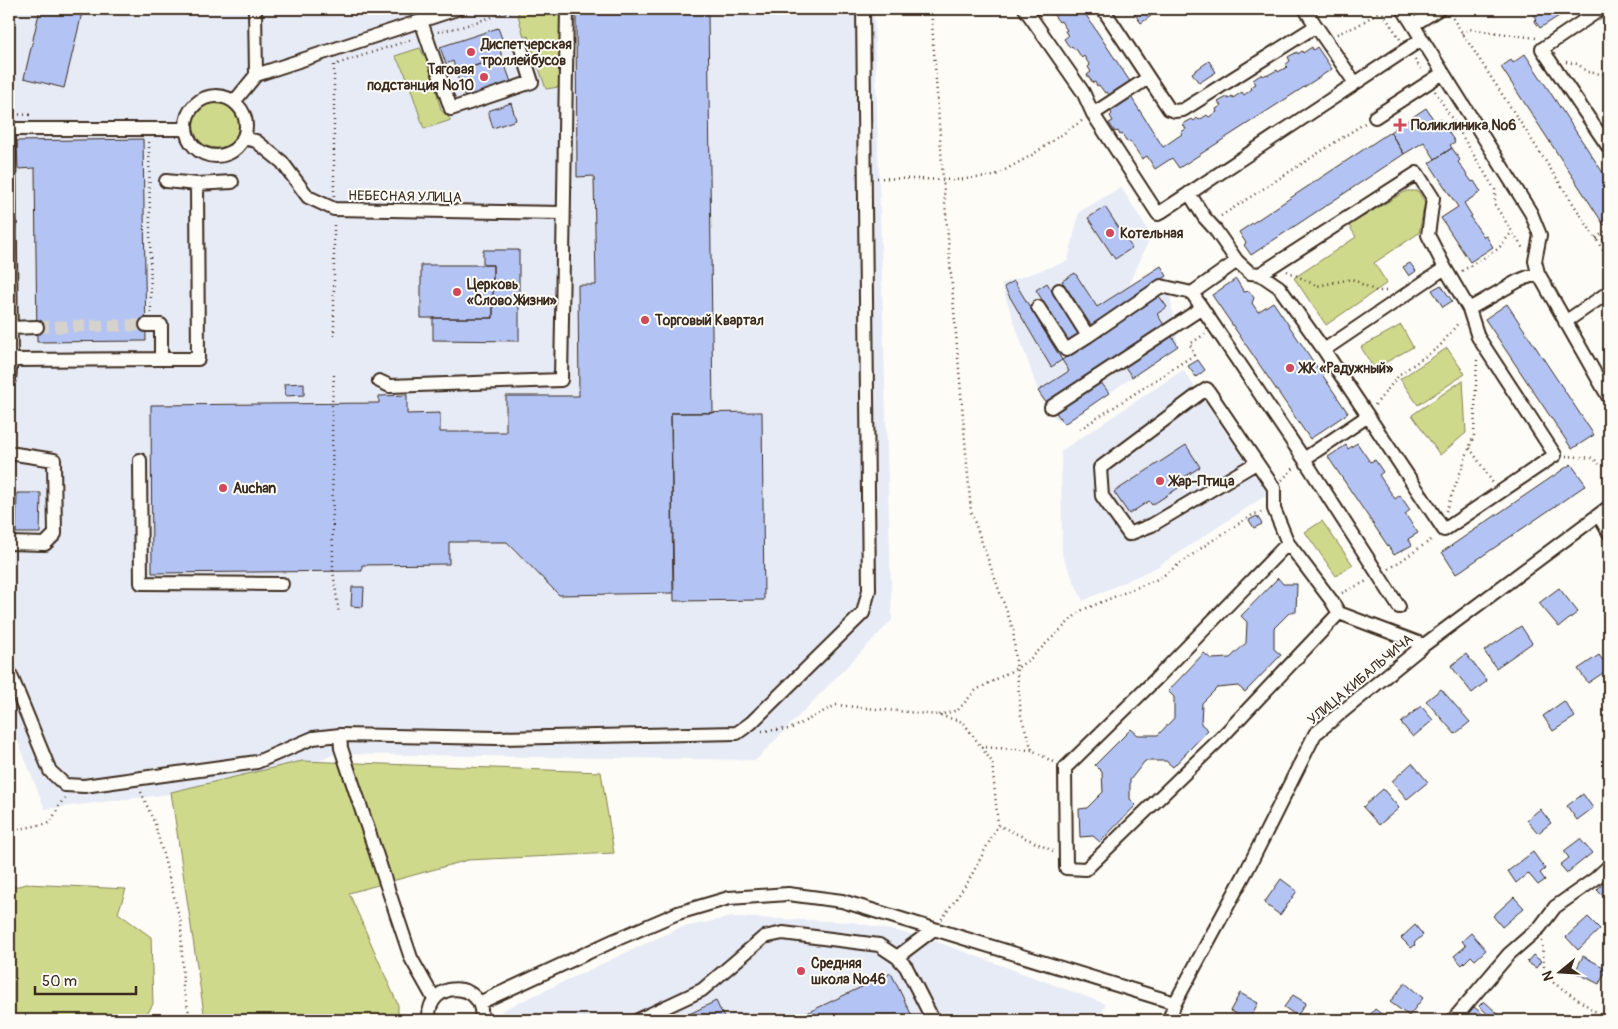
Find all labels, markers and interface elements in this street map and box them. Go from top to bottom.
place label: Диспетчерская троллейбусов [480,36,572,69]
marker: Диспетчерская троллейбусов [465,46,477,58]
place label: Тяговая подстанция №10 [367,61,474,94]
marker: Тяговая подстанция №10 [478,71,490,83]
place label: Поликлиника №6 [1411,117,1516,134]
marker: Поликлиника №6 [1393,118,1407,132]
street label: НЕБЕСНАЯ УЛИЦА [348,187,462,206]
place label: Котельная [1120,225,1184,242]
marker: Котельная [1104,227,1116,239]
place label: Церковь «Слово Жизни» [467,276,558,309]
marker: Церковь «Слово Жизни» [451,286,463,298]
place label: Торговый Квартал [654,312,764,329]
marker: Торговый Квартал [639,314,651,326]
place label: ЖК «Радужный» [1297,360,1394,377]
marker: ЖК «Радужный» [1284,362,1296,374]
place label: Жар-Птица [1167,473,1235,490]
marker: Жар-Птица [1154,475,1166,487]
place label: Auchan [233,480,276,497]
marker: Auchan [217,482,229,494]
street label: УЛИЦА КИБАЛЬЧИЧА [1304,630,1416,728]
north arrow [1536,946,1586,996]
place label: Средняя школа №46 [811,955,886,988]
scale bar [35,964,136,996]
marker: Средняя школа №46 [795,965,807,977]
text: N [1539,969,1558,983]
text: 50 m [42,972,77,991]

